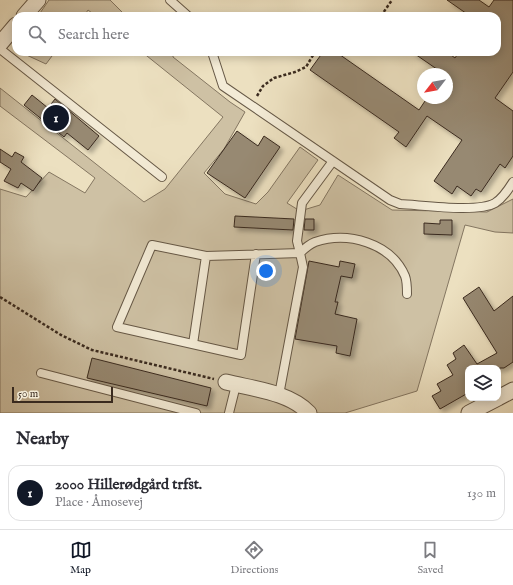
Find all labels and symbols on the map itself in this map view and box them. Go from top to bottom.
north arrow [417,68,453,104]
pin: 1 [43,103,69,133]
your location [256,261,276,281]
scale bar [12,385,113,404]

